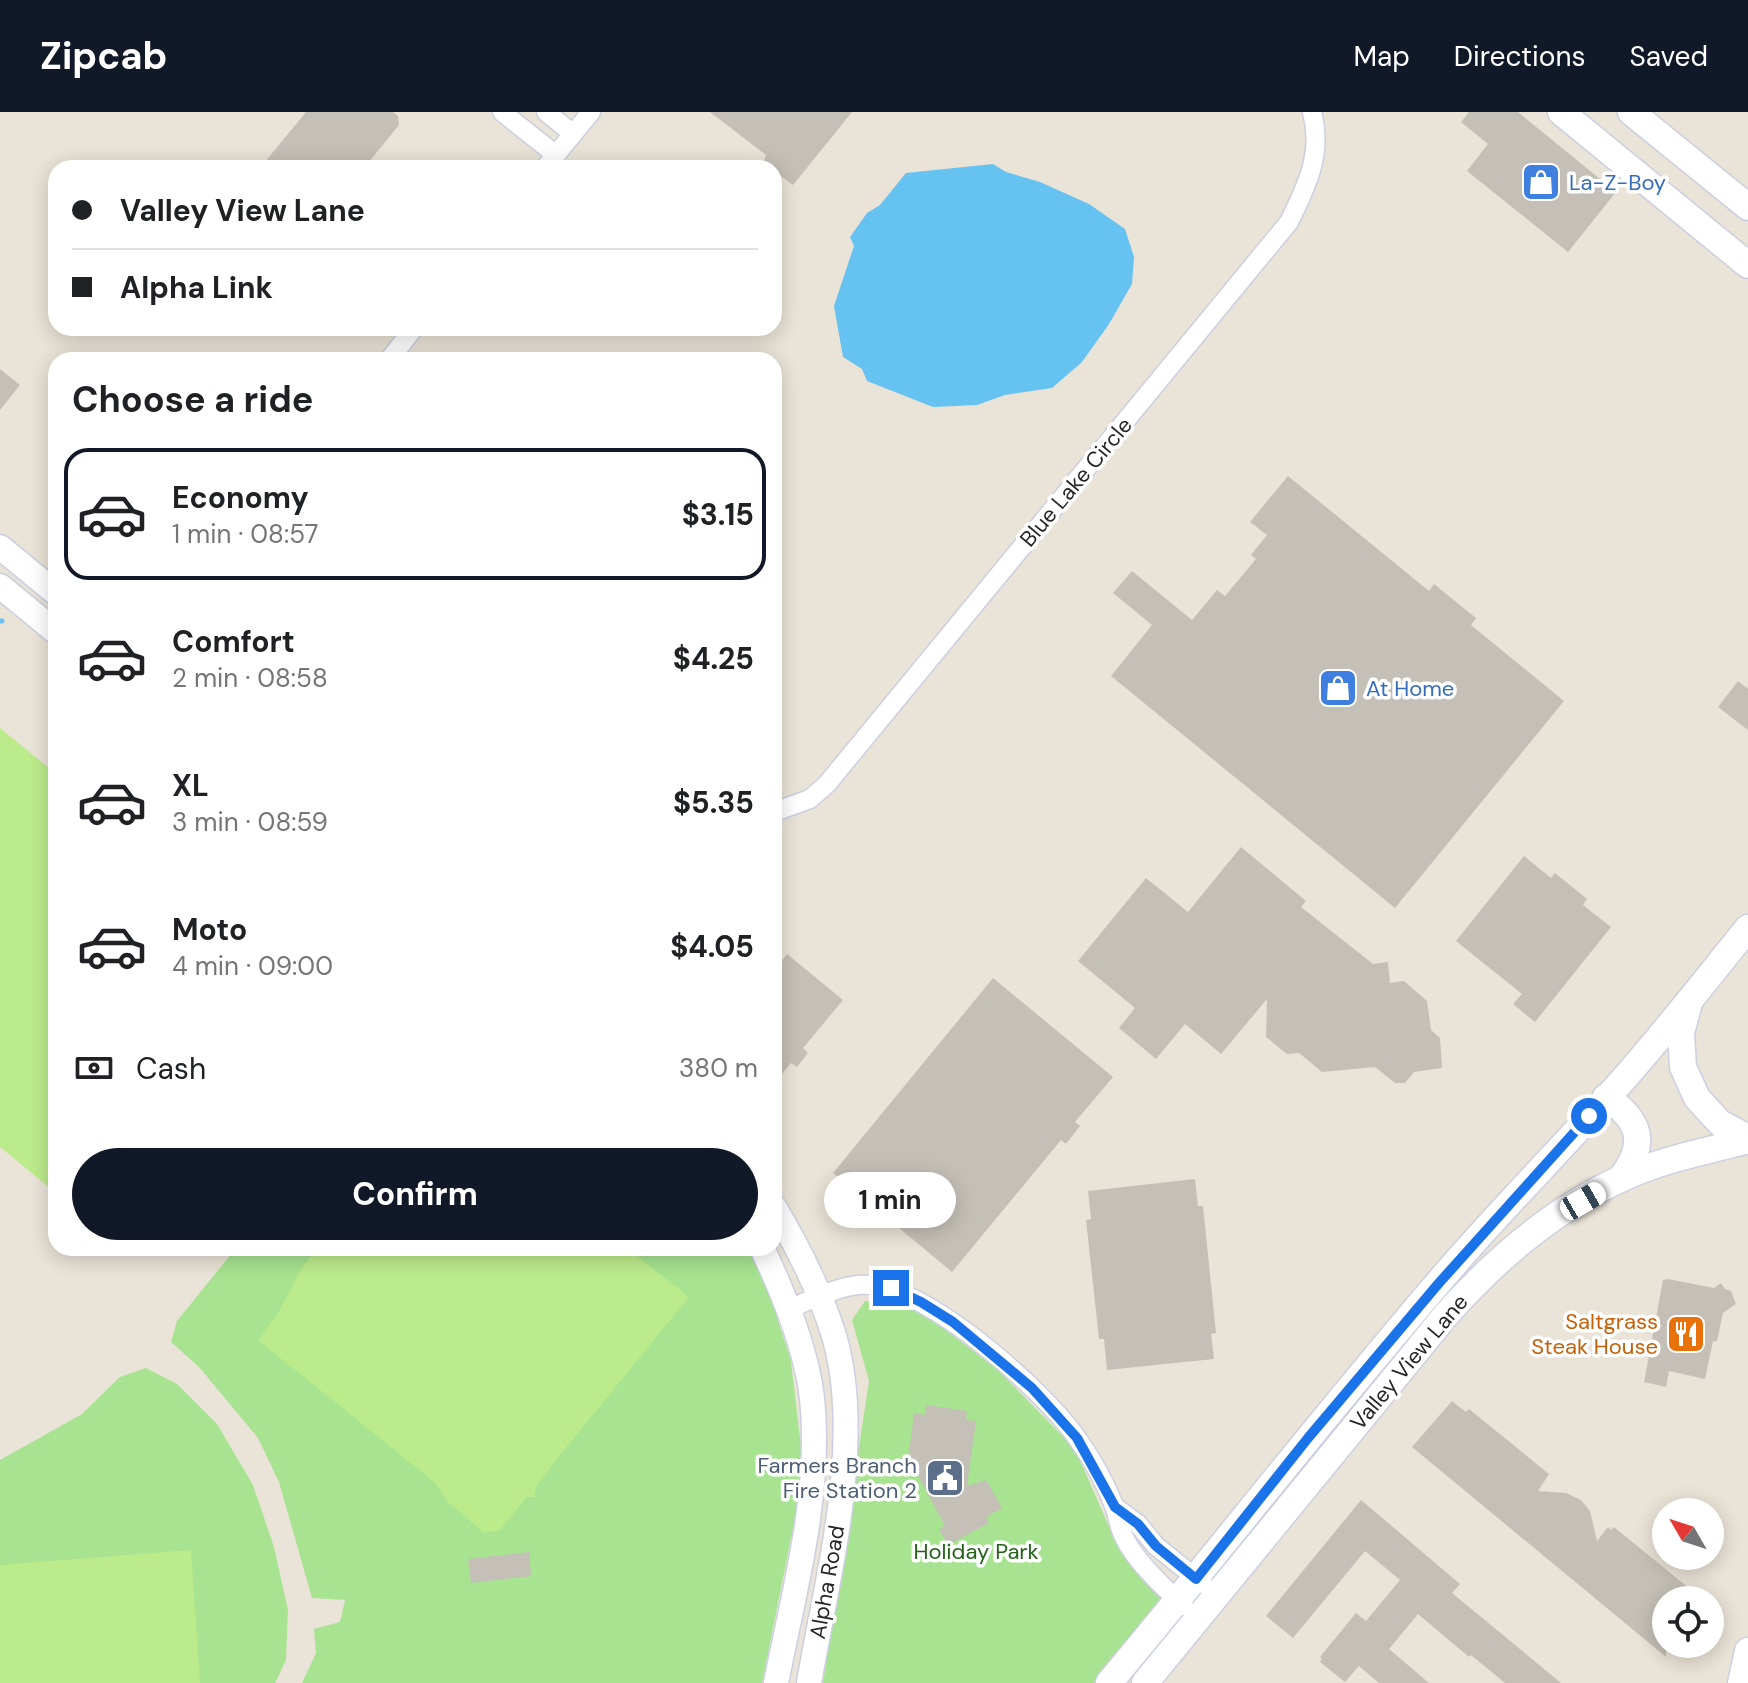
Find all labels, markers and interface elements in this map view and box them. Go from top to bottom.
text: Zipcab [40,31,167,81]
text: Map [1353,38,1410,75]
text: Directions [1454,38,1586,75]
text: Saved [1630,38,1708,75]
shop icon: La-Z-Boy [1520,161,1562,203]
place label: La-Z-Boy [1569,168,1666,197]
text: Valley View Lane [120,191,365,230]
text: Alpha Link [120,268,273,307]
text: Choose a ride [72,376,313,423]
street label: Blue Lake Circle [1013,411,1139,553]
icon: car [76,478,148,550]
text: Economy [172,478,309,517]
text: $3.15 [682,495,754,534]
text: 1 min · 08:57 [172,517,318,551]
icon: car [76,622,148,694]
text: Comfort [172,622,295,661]
text: $4.25 [673,639,754,678]
text: 2 min · 08:58 [172,661,328,695]
shop icon: At Home [1317,667,1359,709]
place label: At Home [1366,674,1454,703]
icon: car [76,766,148,838]
text: XL [172,766,209,805]
text: $5.35 [673,783,754,822]
text: 3 min · 08:59 [172,805,328,839]
icon: car [76,910,148,982]
text: Moto [172,910,247,949]
text: $4.05 [670,927,754,966]
text: 4 min · 09:00 [172,949,333,983]
icon: cash [72,1046,116,1090]
text: Cash [136,1049,206,1088]
text: 380 m [679,1051,758,1085]
route start [1571,1098,1607,1134]
button: Confirm [72,1148,758,1240]
callout: 1 min [825,1172,957,1228]
car [1556,1179,1610,1223]
text: 1 min [858,1183,922,1217]
route end [873,1270,909,1306]
street label: Valley View Lane [1344,1288,1474,1436]
place label: Saltgrass Steak House [1531,1307,1658,1361]
restaurant icon: Saltgrass Steak House [1665,1313,1707,1355]
place label: Farmers Branch Fire Station 2 [757,1451,917,1505]
public building icon: Farmers Branch Fire Station 2 [924,1457,966,1499]
north arrow [1652,1498,1724,1570]
map controls [1652,1498,1724,1658]
street label: Alpha Road [803,1523,851,1641]
park label: Holiday Park [913,1537,1039,1566]
button: locate [1652,1586,1724,1658]

